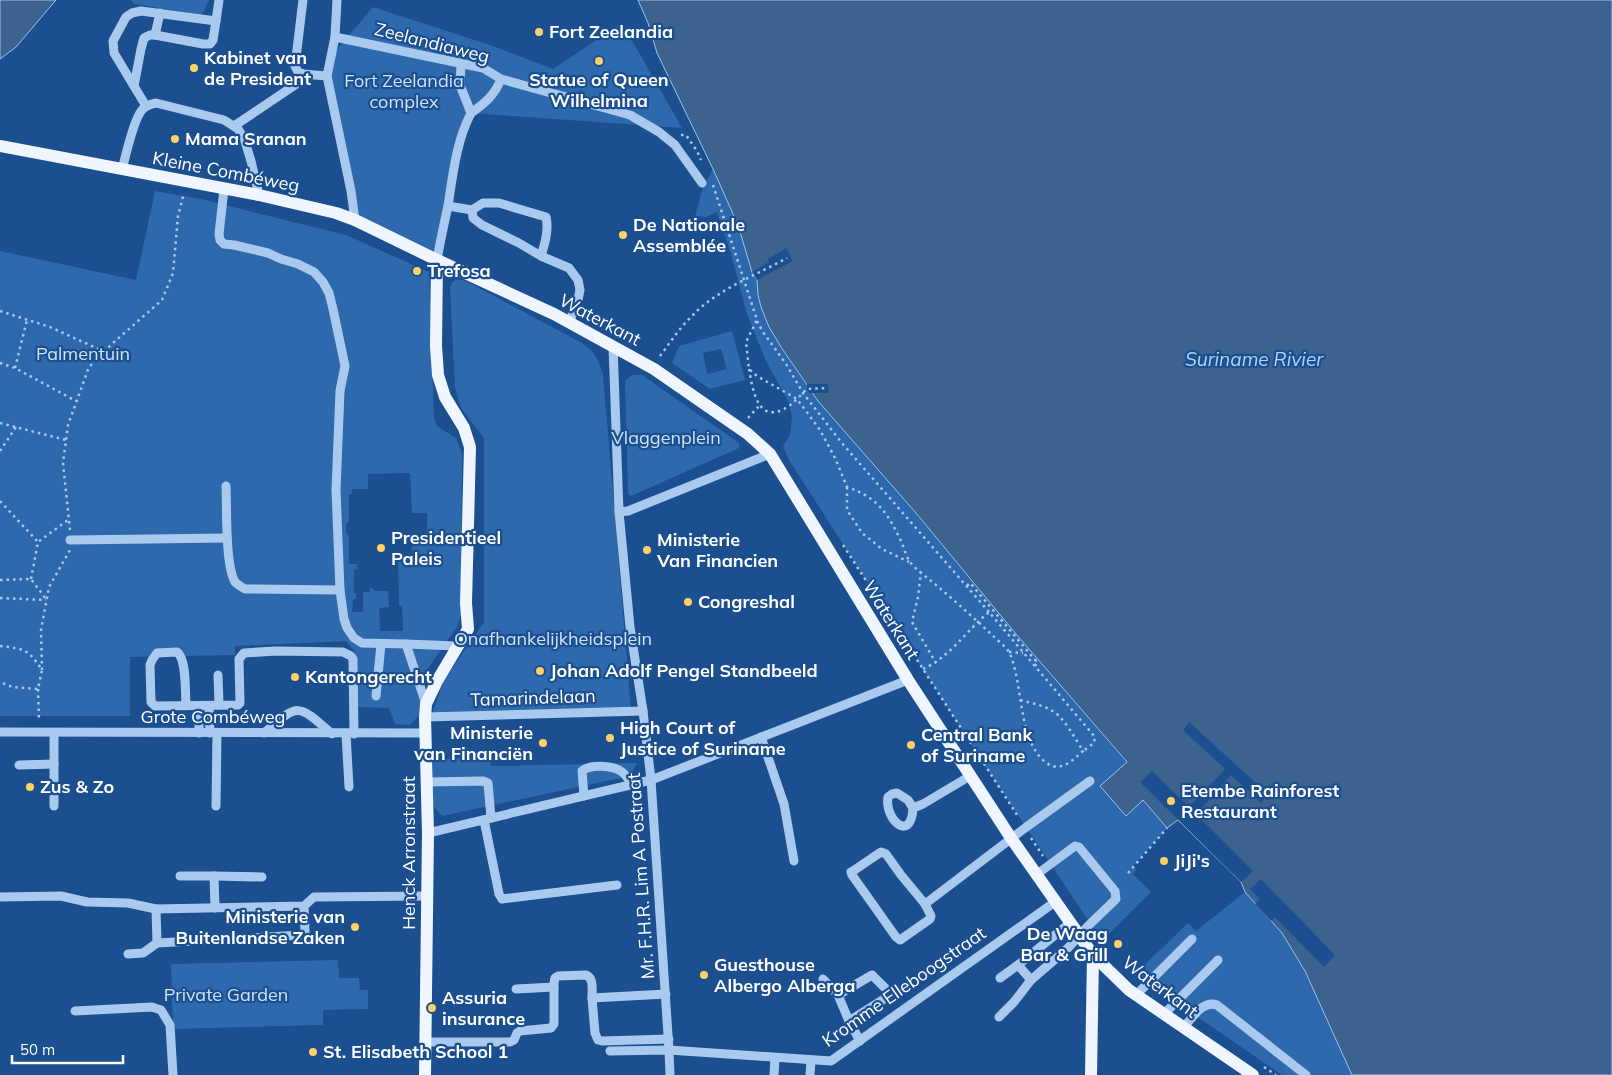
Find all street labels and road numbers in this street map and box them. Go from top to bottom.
street label: Zeelandiaweg [372,17,492,68]
street label: Kleine Combéweg [151,146,302,197]
street label: Waterkant [555,288,645,351]
street label: Waterkant [858,576,925,664]
street label: Tamarindelaan [470,684,596,711]
street label: Grote Combéweg [141,705,285,728]
street label: Mr. F.H.R. Lim A Postraat [622,772,659,980]
street label: Henck Arronstraat [397,776,420,930]
street label: Kromme Elleboogstraat [817,921,990,1052]
street label: Waterkant [1118,951,1203,1023]

